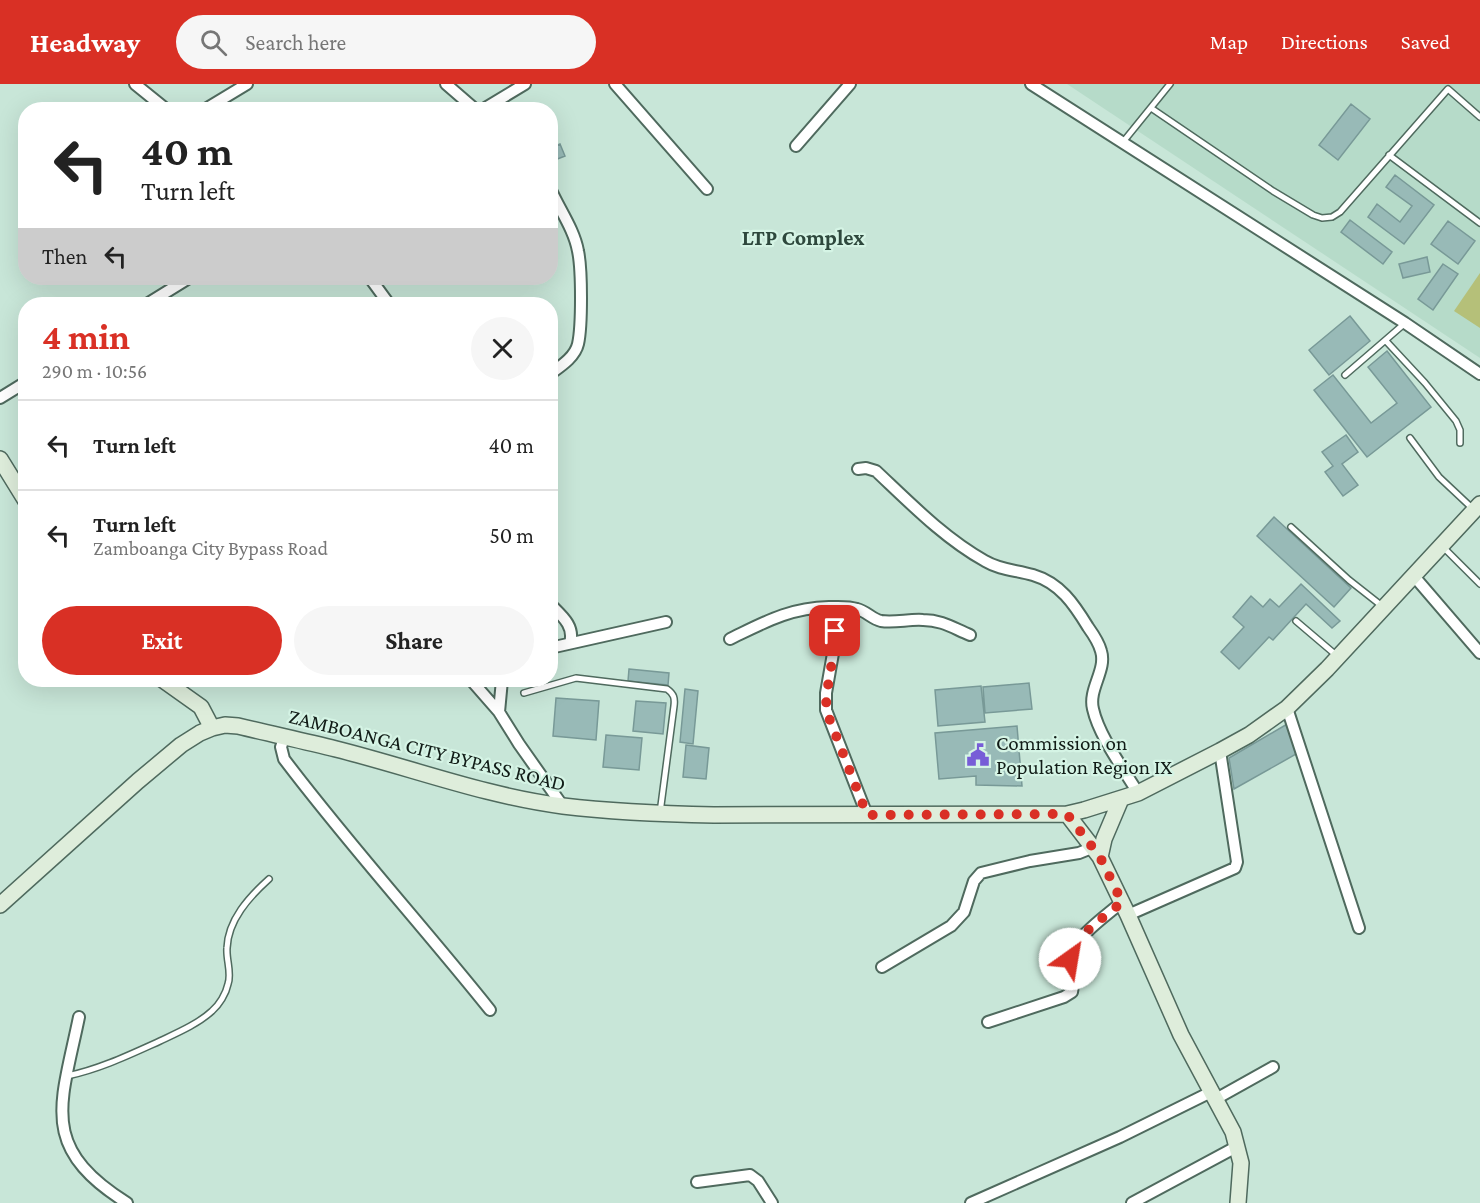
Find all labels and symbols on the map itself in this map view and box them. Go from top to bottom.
district label: LTP Complex [742,225,865,250]
pin [809,605,860,656]
street label: ZAMBOANGA CITY BYPASS ROAD [286,704,568,796]
place label: Commission on Population Region IX [996,731,1172,779]
public building icon: Commission on Population Region IX [965,742,991,768]
position arrow [1038,927,1102,991]

